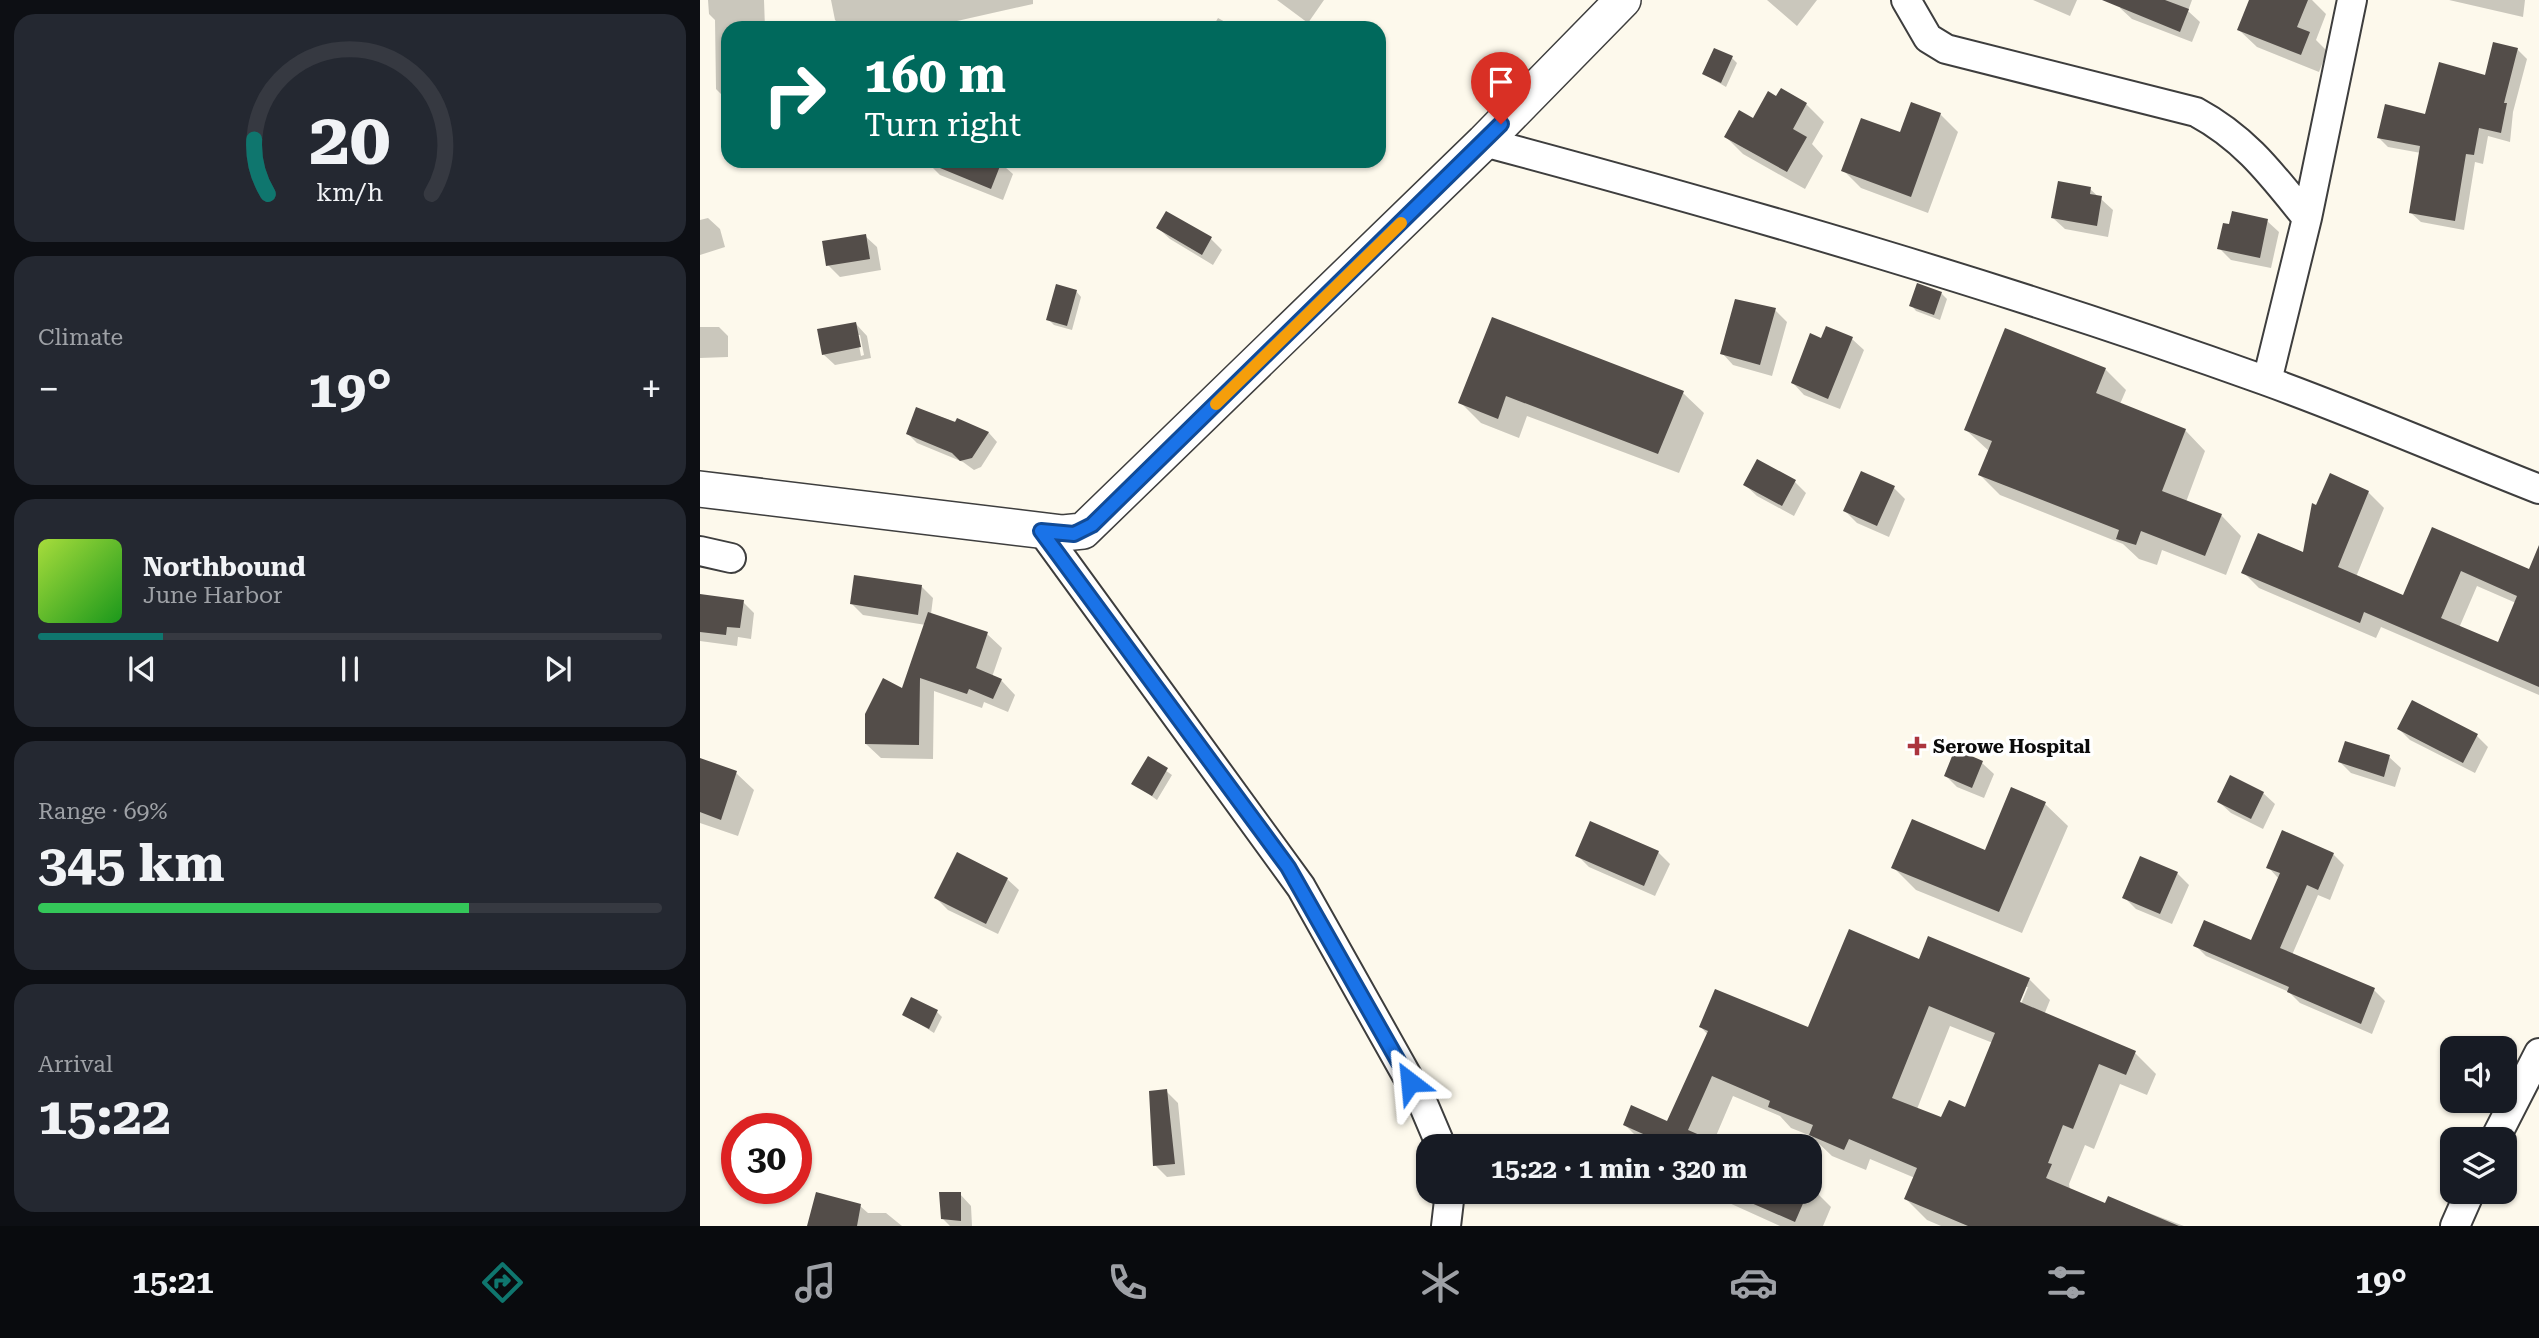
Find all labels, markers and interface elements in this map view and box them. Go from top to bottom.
text: 160 m [864,47,1006,104]
icon: right [749,49,840,140]
pin [1471,52,1531,124]
icon: arrive [1482,63,1520,101]
text: 20 [309,98,391,183]
text: Turn right [864,106,1021,144]
text: km/h [317,178,383,207]
text: Climate [38,324,123,351]
text: 19° [308,359,392,420]
text: − [38,367,59,411]
text: + [641,367,662,411]
text: Northbound [143,552,306,582]
text: June Harbor [143,582,283,609]
icon: previous [123,650,161,688]
icon: pause [331,650,369,688]
icon: next [539,650,577,688]
place label: Serowe Hospital [1933,735,2091,758]
marker: Serowe Hospital [1907,736,1927,756]
text: Range · 69% [38,798,167,825]
text: 345 km [38,833,225,894]
map controls [2440,1036,2517,1204]
button: sound [2440,1036,2517,1113]
position arrow [1373,1045,1447,1119]
text: Arrival [38,1051,113,1078]
text: 15:22 [38,1086,171,1147]
speed limit sign: 30 [721,1113,812,1204]
button: layers [2440,1127,2517,1204]
text: 15:22 · 1 min · 320 m [1491,1154,1747,1184]
icon: directions [478,1258,527,1307]
icon: music [791,1258,840,1307]
icon: phone [1103,1258,1152,1307]
icon: climate [1416,1258,1465,1307]
icon: car [1729,1258,1778,1307]
icon: filters [2042,1258,2091,1307]
text: 15:21 [132,1263,214,1301]
text: 19° [2355,1263,2407,1301]

